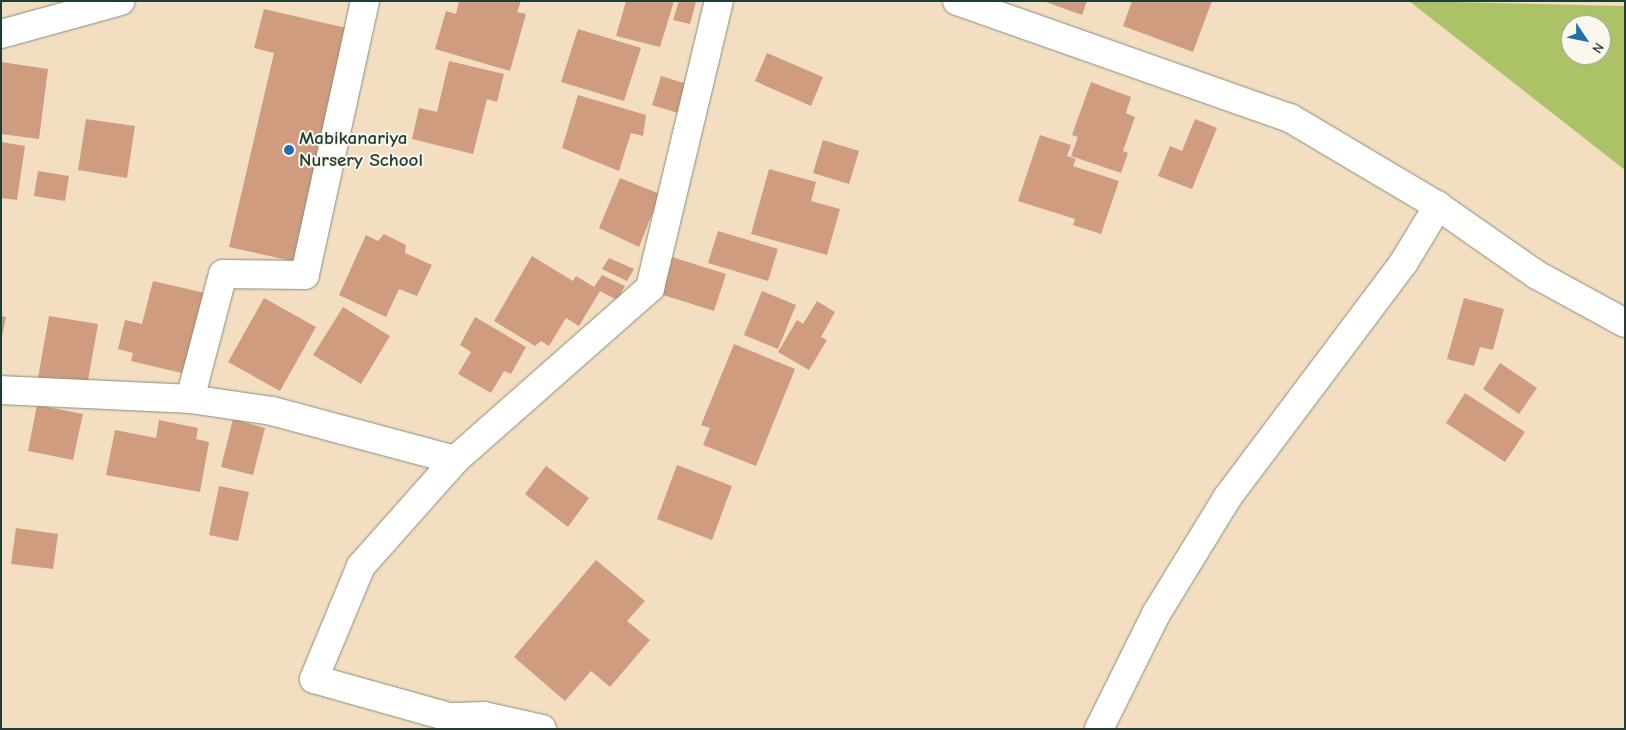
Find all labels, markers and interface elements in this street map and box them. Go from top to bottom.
north arrow [1561,15,1611,65]
text: N [1588,40,1608,57]
place label: Mabikanariya Nursery School [299,128,423,172]
marker: Mabikanariya Nursery School [283,144,295,156]

